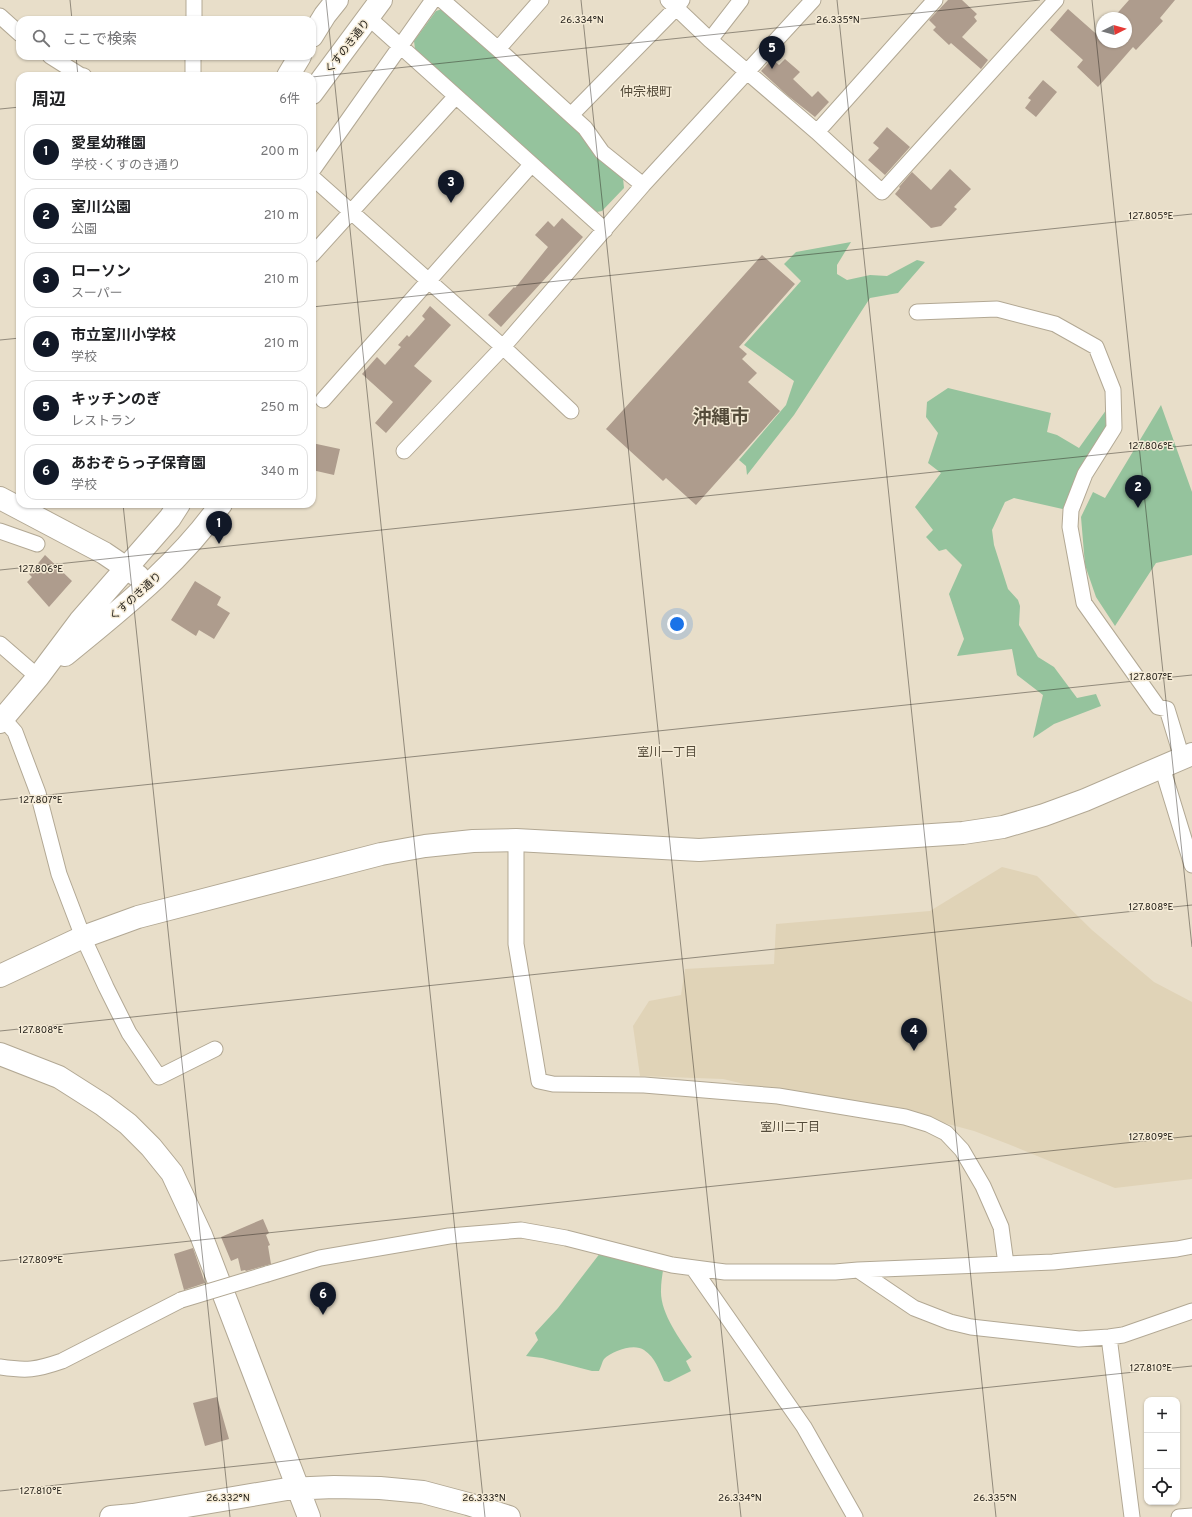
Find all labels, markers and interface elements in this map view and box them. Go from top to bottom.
north arrow [1096,12,1132,48]
text: 26.334°N [560,14,604,27]
text: 26.335°N [816,14,860,27]
search box [16,16,316,60]
street label: くすのき通り [322,16,374,77]
icon: search [30,27,52,49]
text: ここで検索 [62,31,137,50]
pin: 5 [759,36,785,69]
district label: 仲宗根町 [620,84,672,101]
text: 周辺 [32,90,66,112]
text: 6件 [279,92,300,108]
text: 愛星幼稚園 [71,135,146,154]
text: 1 [43,144,49,160]
text: 200 m [260,144,299,160]
text: 学校 · くすのき通り [71,158,181,174]
pin: 3 [438,170,464,203]
text: 室川公園 [71,199,131,218]
text: 2 [42,208,50,224]
text: 210 m [264,208,299,224]
text: 127.805°E [1129,210,1173,223]
text: 公園 [71,222,97,238]
text: ローソン [71,263,131,282]
text: 3 [42,272,50,288]
text: 210 m [264,272,299,288]
text: スーパー [71,286,123,302]
text: 市立室川小学校 [71,327,176,346]
text: 4 [42,336,50,352]
text: 210 m [264,336,299,352]
text: 学校 [71,350,97,366]
text: キッチンのぎ [71,391,161,410]
text: 5 [42,400,50,416]
text: 250 m [261,400,299,416]
district label: 沖縄市 [692,406,750,430]
text: レストラン [71,414,136,430]
text: 127.806°E [1129,440,1173,453]
text: あおぞらっ子保育園 [71,455,206,474]
text: 6 [42,464,50,480]
text: 340 m [261,464,299,480]
pin: 2 [1125,475,1151,508]
text: 学校 [71,478,97,494]
pin: 1 [206,511,232,544]
text: 127.806°E [19,563,63,576]
street label: くすのき通り [107,570,165,624]
your location [667,614,687,634]
text: 127.807°E [1129,671,1173,684]
district label: 室川一丁目 [637,745,697,761]
text: 127.807°E [19,794,63,807]
text: 127.808°E [1129,901,1173,914]
pin: 4 [901,1018,927,1051]
text: 127.808°E [19,1024,63,1037]
district label: 室川二丁目 [760,1120,820,1136]
text: 127.809°E [1129,1131,1173,1144]
text: 127.809°E [19,1254,63,1267]
pin: 6 [310,1282,336,1315]
text: 127.810°E [1130,1362,1172,1375]
map controls [1144,1397,1180,1505]
button: + [1144,1397,1180,1433]
button: − [1144,1433,1180,1469]
button: locate [1144,1469,1180,1505]
text: 127.810°E [20,1485,62,1498]
text: 26.332°N [206,1492,250,1505]
text: 26.333°N [462,1492,506,1505]
text: 26.334°N [718,1492,762,1505]
text: 26.335°N [973,1492,1017,1505]

